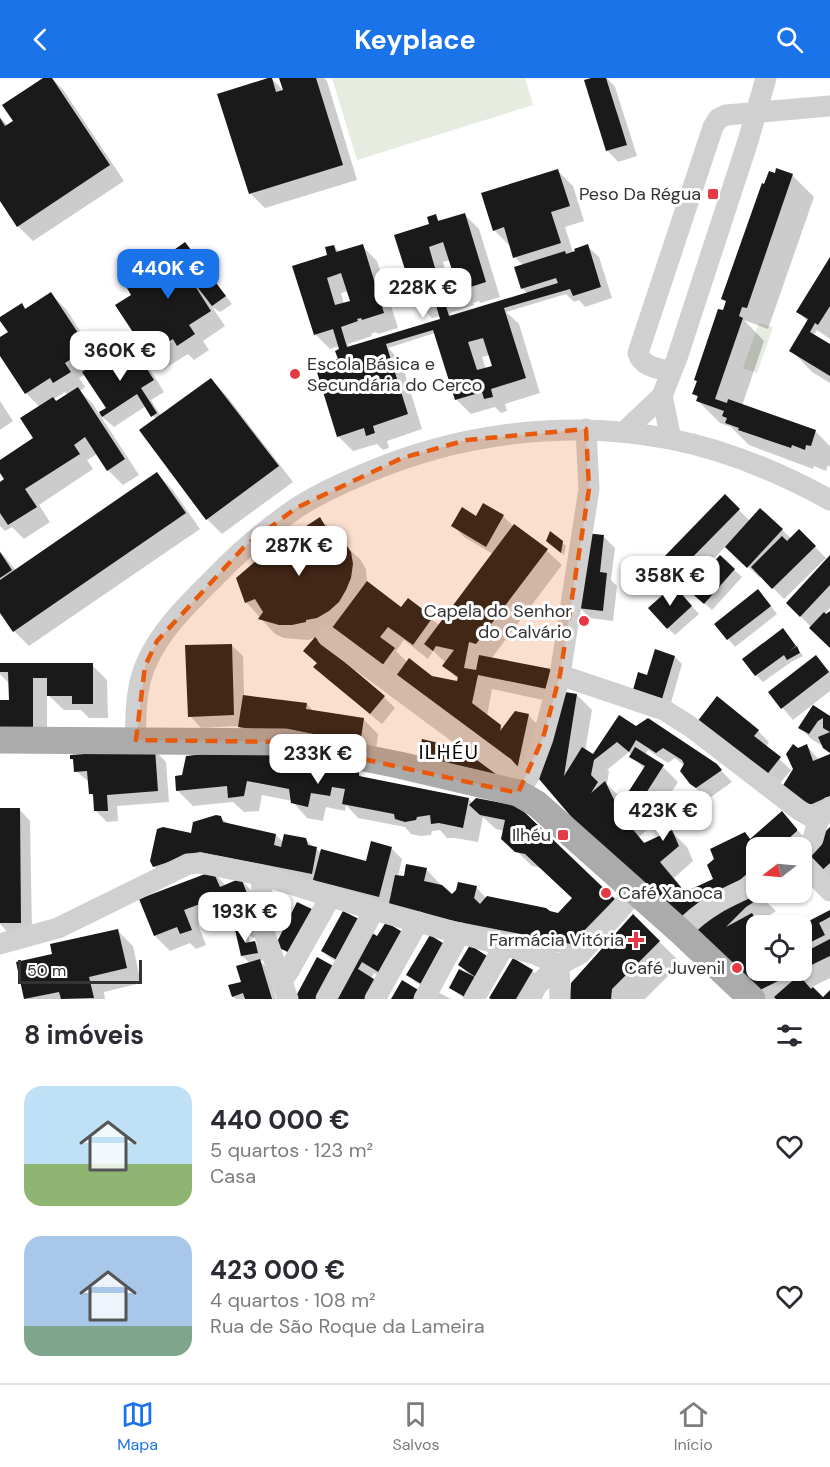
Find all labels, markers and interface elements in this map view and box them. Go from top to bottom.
text: Keyplace [354,22,476,57]
icon: back [24,23,57,56]
icon: search [773,23,806,56]
place label: Peso Da Régua [579,182,701,206]
marker: Peso Da Régua [706,187,720,201]
pin: 440K € [119,249,217,300]
text: 440K € [131,255,205,281]
pin: 228K € [374,268,472,319]
text: 228K € [388,274,458,300]
pin: 360K € [71,331,169,382]
text: 360K € [84,337,156,363]
place label: Escola Básica e Secundária do Cerco [307,352,482,397]
marker: Escola Básica e Secundária do Cerco [288,367,302,381]
pin: 287K € [250,526,348,577]
text: 287K € [265,532,333,558]
pin: 358K € [621,556,719,607]
text: 358K € [635,562,705,588]
place label: Capela do Senhor do Calvário [424,599,572,644]
marker: Capela do Senhor do Calvário [577,614,591,628]
pin: 233K € [269,734,367,785]
district label: ILHÉU [419,739,479,765]
text: 233K € [283,740,353,766]
pin: 423K € [614,791,712,842]
text: 423K € [628,797,698,823]
place label: Ilhéu [512,823,551,847]
marker: Ilhéu [556,828,570,842]
north arrow [746,837,812,903]
map controls [746,837,812,981]
place label: Café Xanoca [618,881,723,905]
marker: Café Xanoca [599,886,613,900]
pin: 193K € [196,892,294,943]
text: 193K € [212,898,278,924]
button: locate [746,915,812,981]
place label: Farmácia Vitória [489,928,624,952]
marker: Farmácia Vitória [629,933,643,947]
place label: Café Juvenil [624,956,725,980]
scale bar [18,957,142,984]
text: 50 m [27,960,66,981]
marker: Café Juvenil [730,961,744,975]
text: 8 imóveis [24,1018,144,1052]
icon: filters [773,1019,806,1052]
text: 440 000 € [210,1103,350,1137]
icon: home [72,1110,144,1182]
icon: heart [773,1130,806,1163]
text: 5 quartos · 123 m² [210,1137,373,1163]
text: Casa [210,1163,256,1189]
text: 423 000 € [210,1253,345,1287]
icon: home [72,1260,144,1332]
icon: heart [773,1280,806,1313]
text: 4 quartos · 108 m² [210,1287,376,1313]
text: Rua de São Roque da Lameira [210,1313,485,1339]
tab: Mapa [117,1398,158,1455]
tab: Salvos [392,1398,439,1455]
tab: Início [674,1398,713,1455]

